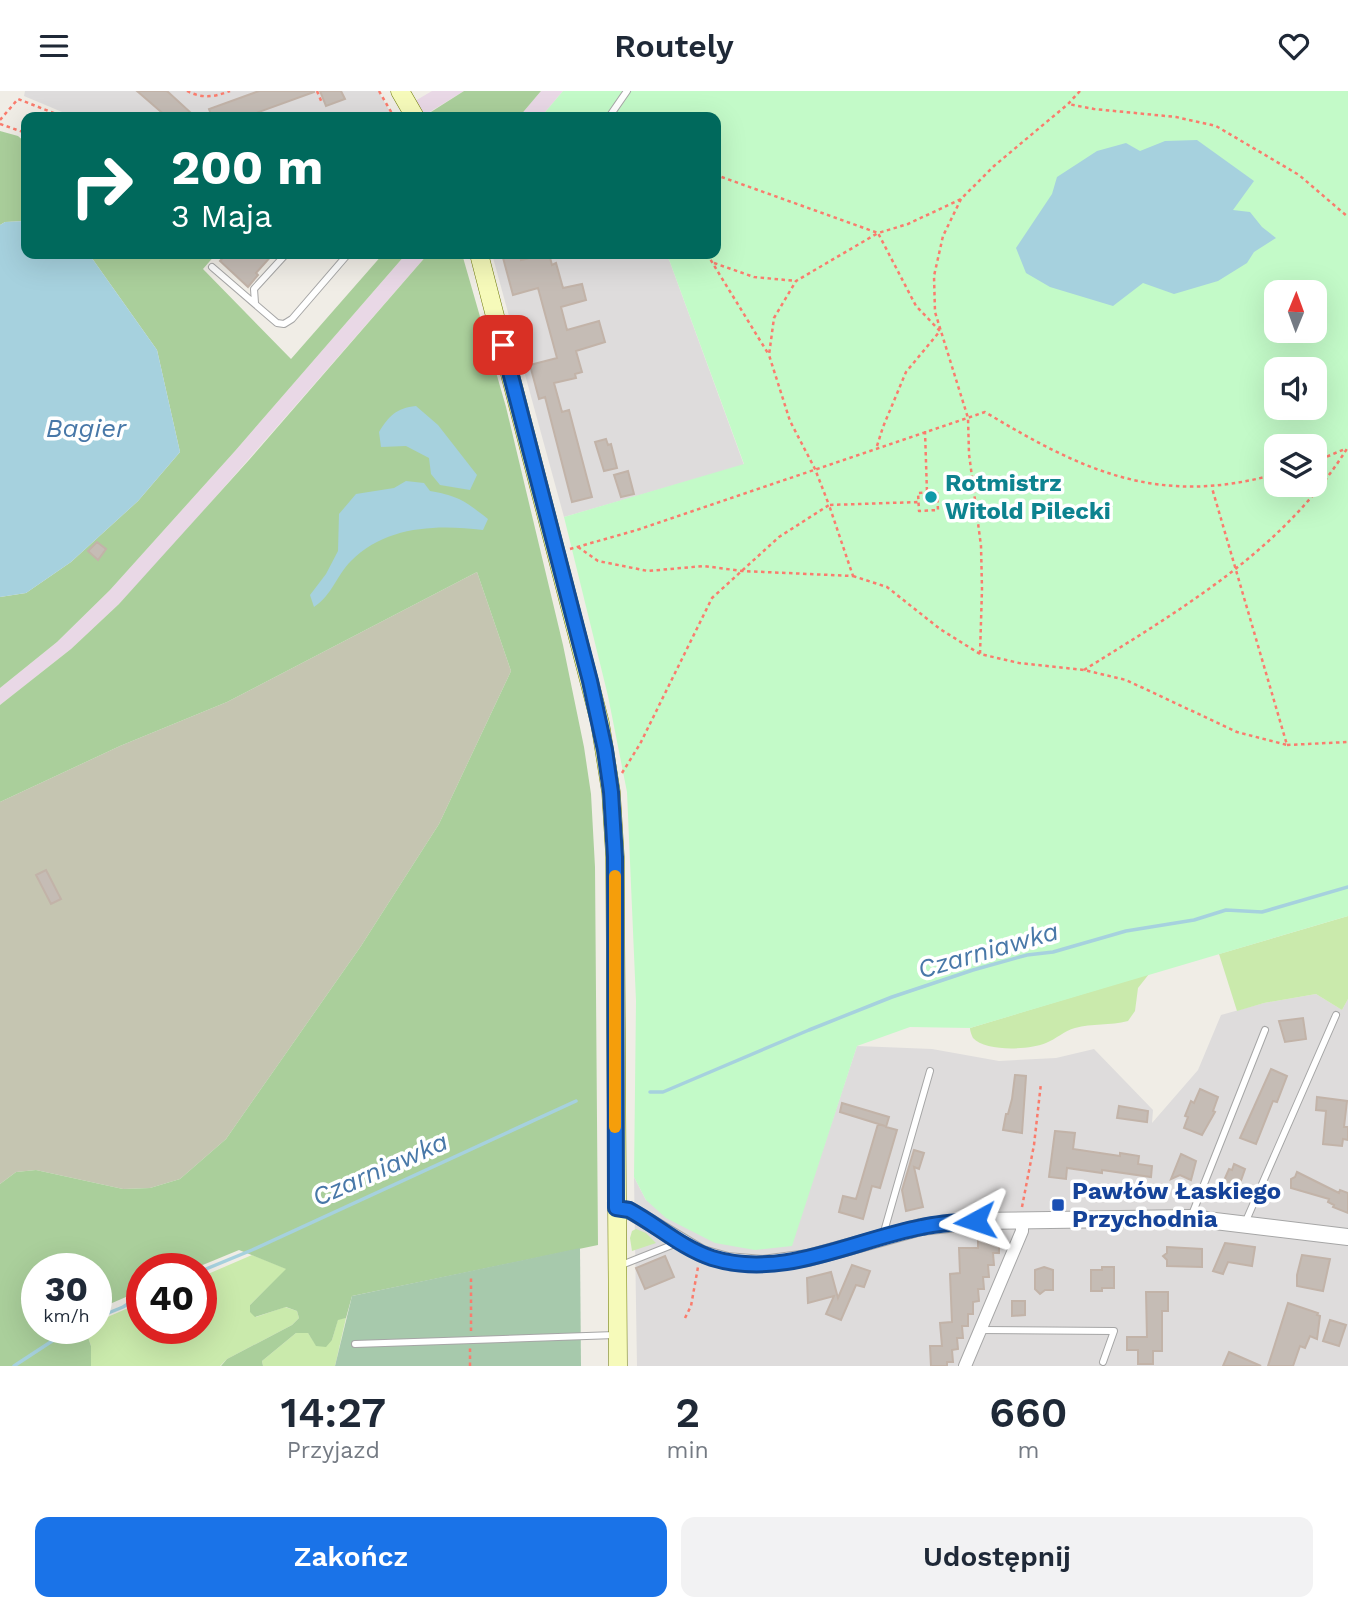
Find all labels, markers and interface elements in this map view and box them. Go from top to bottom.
icon: menu [35,27,73,65]
text: Routely [614,27,734,65]
icon: heart [1275,27,1313,65]
text: 200 m [171,138,323,196]
icon: right [56,140,147,231]
text: 3 Maja [171,197,272,235]
north arrow [1264,280,1326,343]
map controls [1264,280,1327,497]
pin [473,315,533,375]
icon: arrive [484,326,522,364]
button: sound [1264,357,1327,420]
water label: Bagier [46,413,127,443]
button: layers [1264,434,1327,497]
place label: Rotmistrz Witold Pilecki [945,469,1111,525]
marker: Rotmistrz Witold Pilecki [923,489,939,505]
water label: Czarniawka [914,916,1062,984]
water label: Czarniawka [308,1126,452,1212]
place label: Pawłów Łaskiego Przychodnia [1072,1177,1281,1233]
position arrow [938,1184,1012,1258]
marker: Pawłów Łaskiego Przychodnia [1050,1197,1066,1213]
speed limit sign: 40 [126,1253,217,1344]
text: 30 [45,1268,88,1310]
text: km/h [43,1305,90,1326]
text: 14:27 [280,1388,386,1437]
text: 2 [675,1388,700,1437]
text: 660 [989,1388,1067,1437]
text: Przyjazd [287,1437,380,1464]
text: min [666,1437,709,1464]
text: m [1017,1437,1039,1464]
button: Zakończ [35,1517,667,1597]
button: Udostępnij [681,1517,1313,1597]

